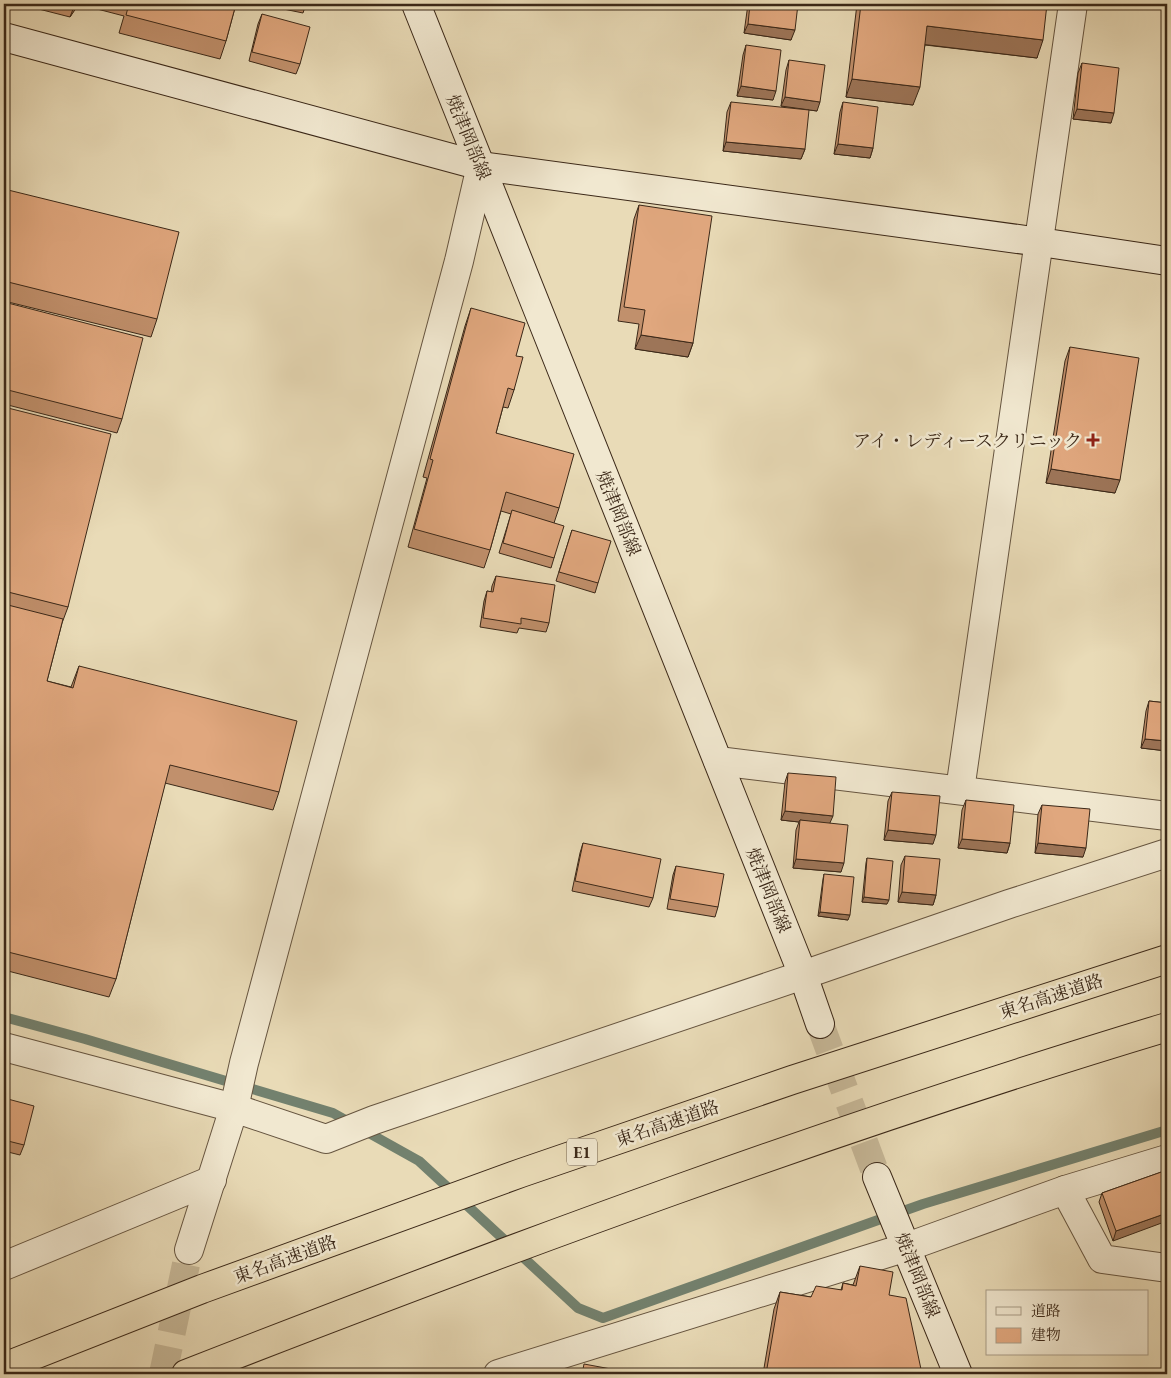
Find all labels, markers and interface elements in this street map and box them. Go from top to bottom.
street label: 焼津岡部線 [441,91,497,183]
place label: アイ・レディースクリニック [853,429,1082,452]
marker: アイ・レディースクリニック [1086,433,1100,447]
street label: 焼津岡部線 [591,467,647,559]
street label: 焼津岡部線 [741,844,797,936]
street label: 東名高速道路 [996,968,1106,1024]
street label: 東名高速道路 [612,1095,722,1151]
road number: E1 [567,1138,597,1166]
street label: 焼津岡部線 [890,1229,946,1321]
street label: 東名高速道路 [230,1230,340,1288]
legend [986,1290,1148,1356]
text: 道路 [1031,1301,1061,1320]
text: 建物 [1031,1325,1061,1344]

